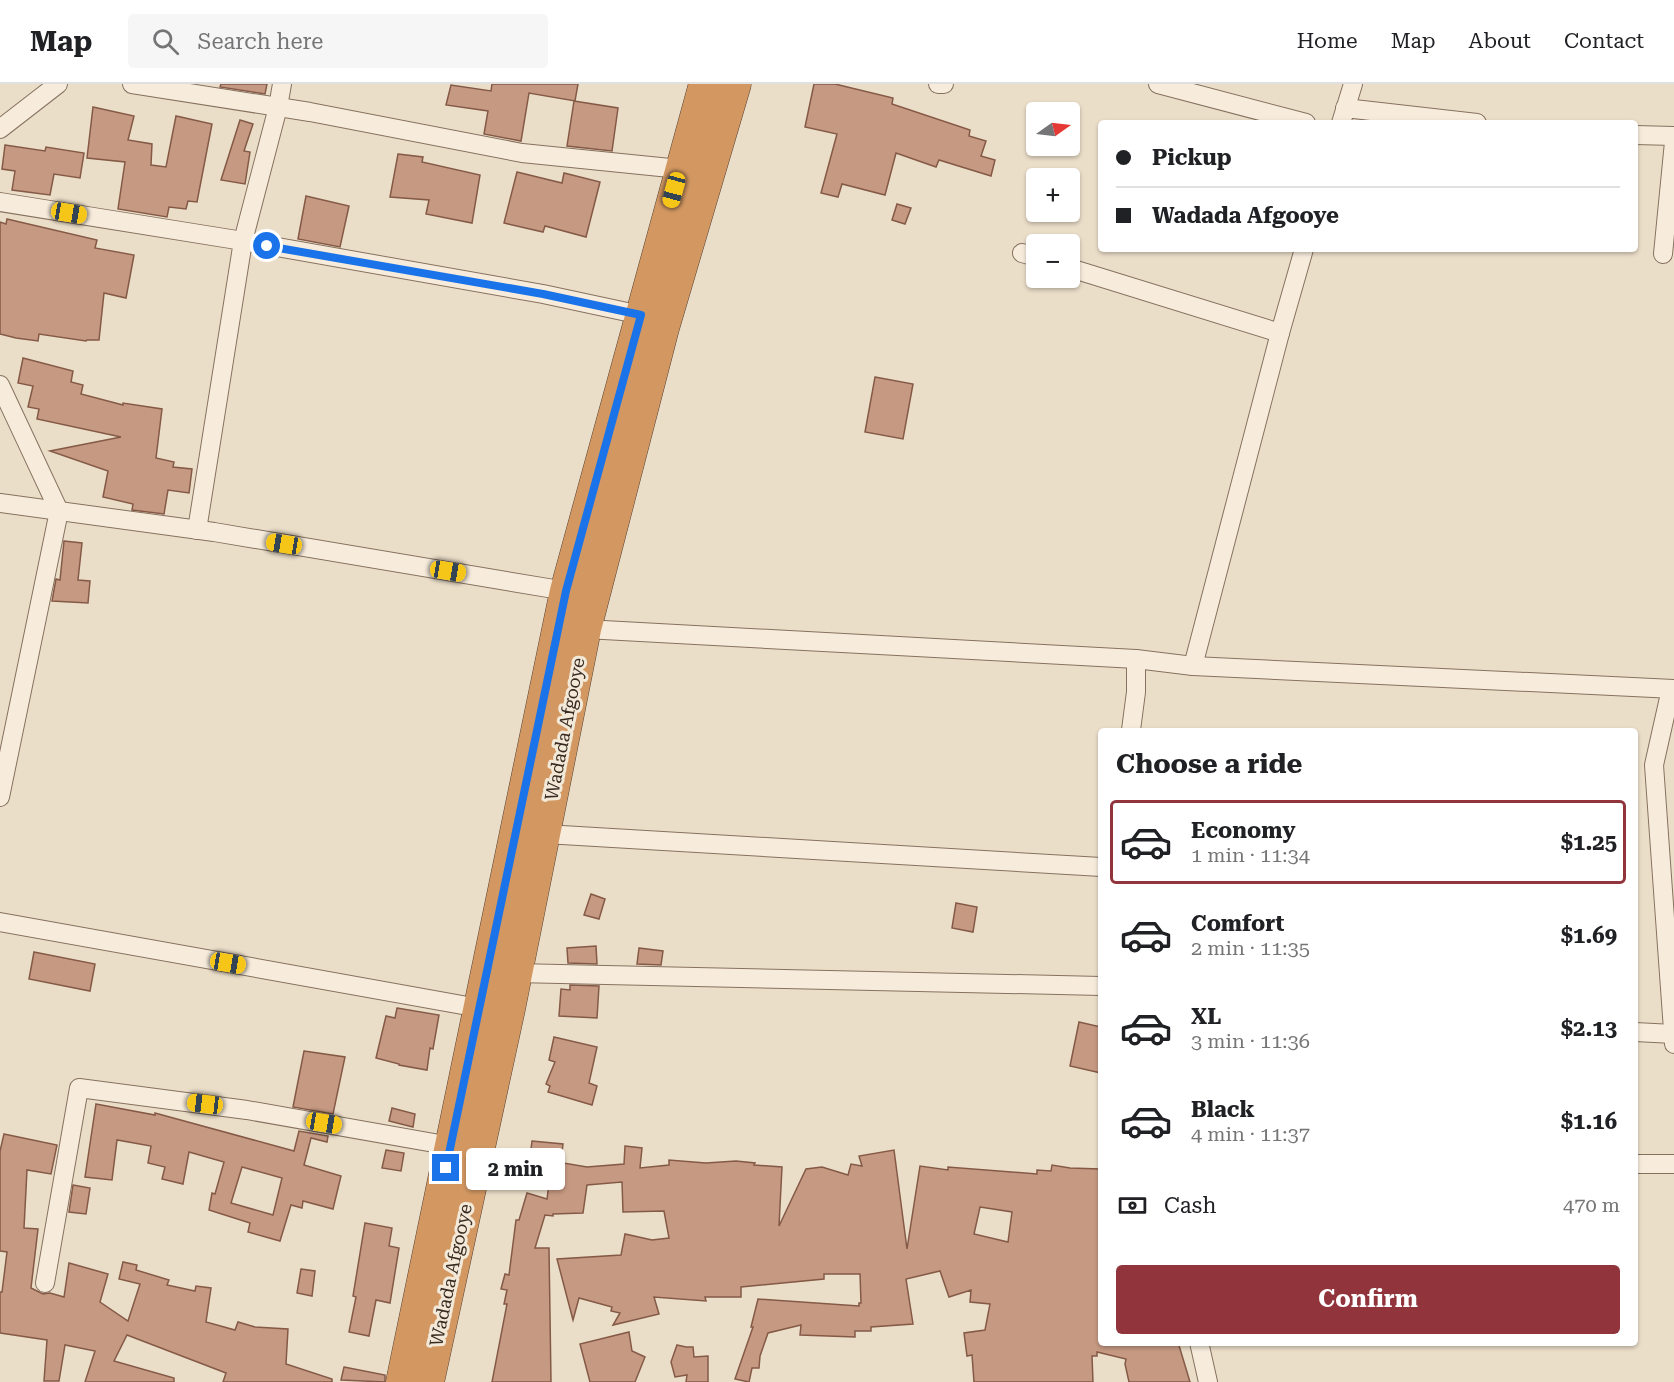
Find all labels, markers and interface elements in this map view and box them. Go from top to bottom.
search box [128,14,548,68]
text: Map [30,25,92,58]
icon: search [149,25,182,58]
text: Search here [197,29,323,54]
text: Home [1297,29,1358,53]
text: Map [1391,29,1436,53]
text: About [1469,29,1531,53]
text: Contact [1564,29,1644,53]
north arrow [1026,102,1080,156]
map controls [1026,102,1080,288]
text: Pickup [1152,145,1232,170]
button: + [1026,168,1080,222]
car [661,170,687,210]
car [50,201,88,225]
text: Wadada Afgooye [1152,203,1339,228]
route start [253,232,280,259]
button: − [1026,234,1080,288]
car [265,532,303,556]
car [429,559,467,583]
street label: Wadada Afgooye [540,656,589,802]
text: Choose a ride [1116,748,1302,780]
icon: car [1119,815,1173,869]
text: Economy [1191,818,1295,843]
text: $1.25 [1561,830,1617,855]
text: 1 min · 11:34 [1191,843,1310,867]
icon: car [1119,908,1173,962]
text: Comfort [1191,911,1284,936]
text: $1.69 [1561,923,1617,948]
text: 2 min · 11:35 [1191,936,1310,960]
car [209,951,247,975]
icon: car [1119,1001,1173,1055]
text: XL [1191,1004,1221,1029]
text: $2.13 [1561,1016,1617,1041]
text: 3 min · 11:36 [1191,1029,1310,1053]
car [186,1093,224,1115]
icon: car [1119,1094,1173,1148]
text: Black [1191,1097,1255,1122]
text: $1.16 [1561,1109,1617,1134]
car [305,1111,343,1135]
text: 4 min · 11:37 [1191,1122,1310,1146]
callout: 2 min [467,1147,566,1189]
route end [432,1154,459,1181]
text: 2 min [488,1157,543,1181]
icon: cash [1116,1189,1149,1222]
text: Cash [1164,1193,1216,1218]
text: 470 m [1563,1193,1620,1217]
street label: Wadada Afgooye [425,1202,476,1348]
button: Confirm [1116,1265,1620,1334]

